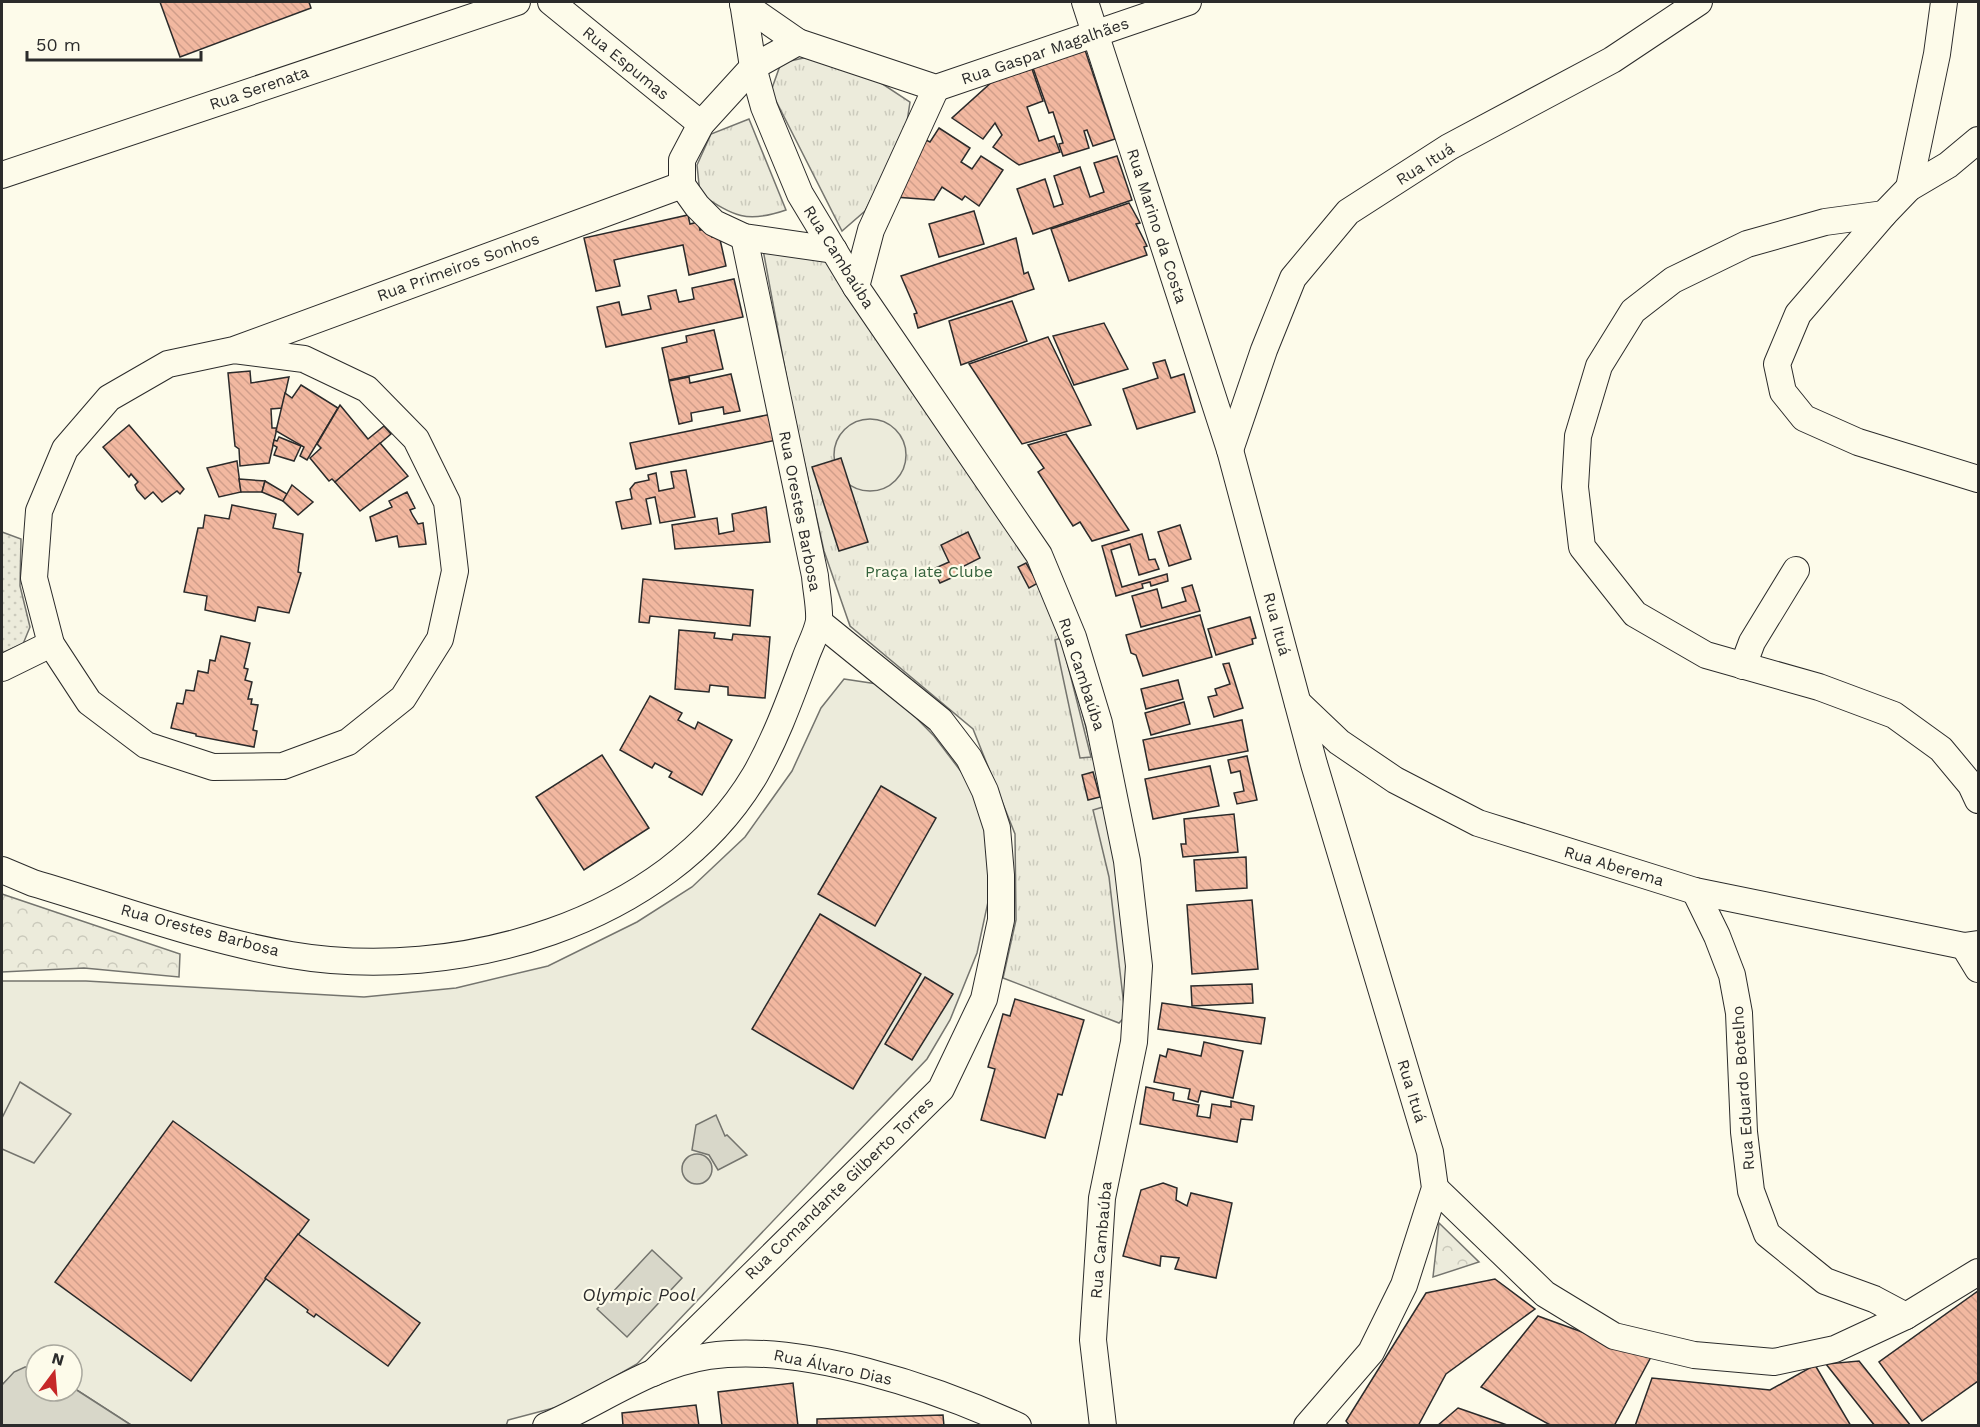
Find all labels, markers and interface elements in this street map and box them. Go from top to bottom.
street label: Rua Gaspar Magalhães [959,13,1131,89]
street label: Rua Espumas [579,22,673,104]
scale bar [27,24,201,62]
text: 50 m [36,34,81,55]
street label: Rua Serenata [207,62,311,114]
street label: Rua Ituá [1392,139,1458,189]
street label: Rua Marino da Costa [1123,146,1191,306]
street label: Rua Cambaúba [800,202,878,312]
street label: Rua Primeiros Sonhos [374,229,542,305]
street label: Rua Orestes Barbosa [775,429,825,593]
park label: Praça Iate Clube [865,562,993,581]
street label: Rua Ituá [1259,590,1295,658]
street label: Rua Cambaúba [1055,615,1109,733]
street label: Rua Aberema [1562,842,1666,890]
street label: Rua Orestes Barbosa [119,900,281,960]
street label: Rua Eduardo Botelho [1728,1005,1758,1171]
street label: Rua Ituá [1393,1057,1431,1125]
street label: Rua Comandante Gilberto Torres [741,1093,937,1283]
street label: Rua Cambaúba [1086,1180,1116,1300]
water label: Olympic Pool [582,1284,696,1305]
north arrow [24,1343,84,1403]
street label: Rua Álvaro Dias [772,1345,894,1389]
text: N [50,1348,66,1370]

